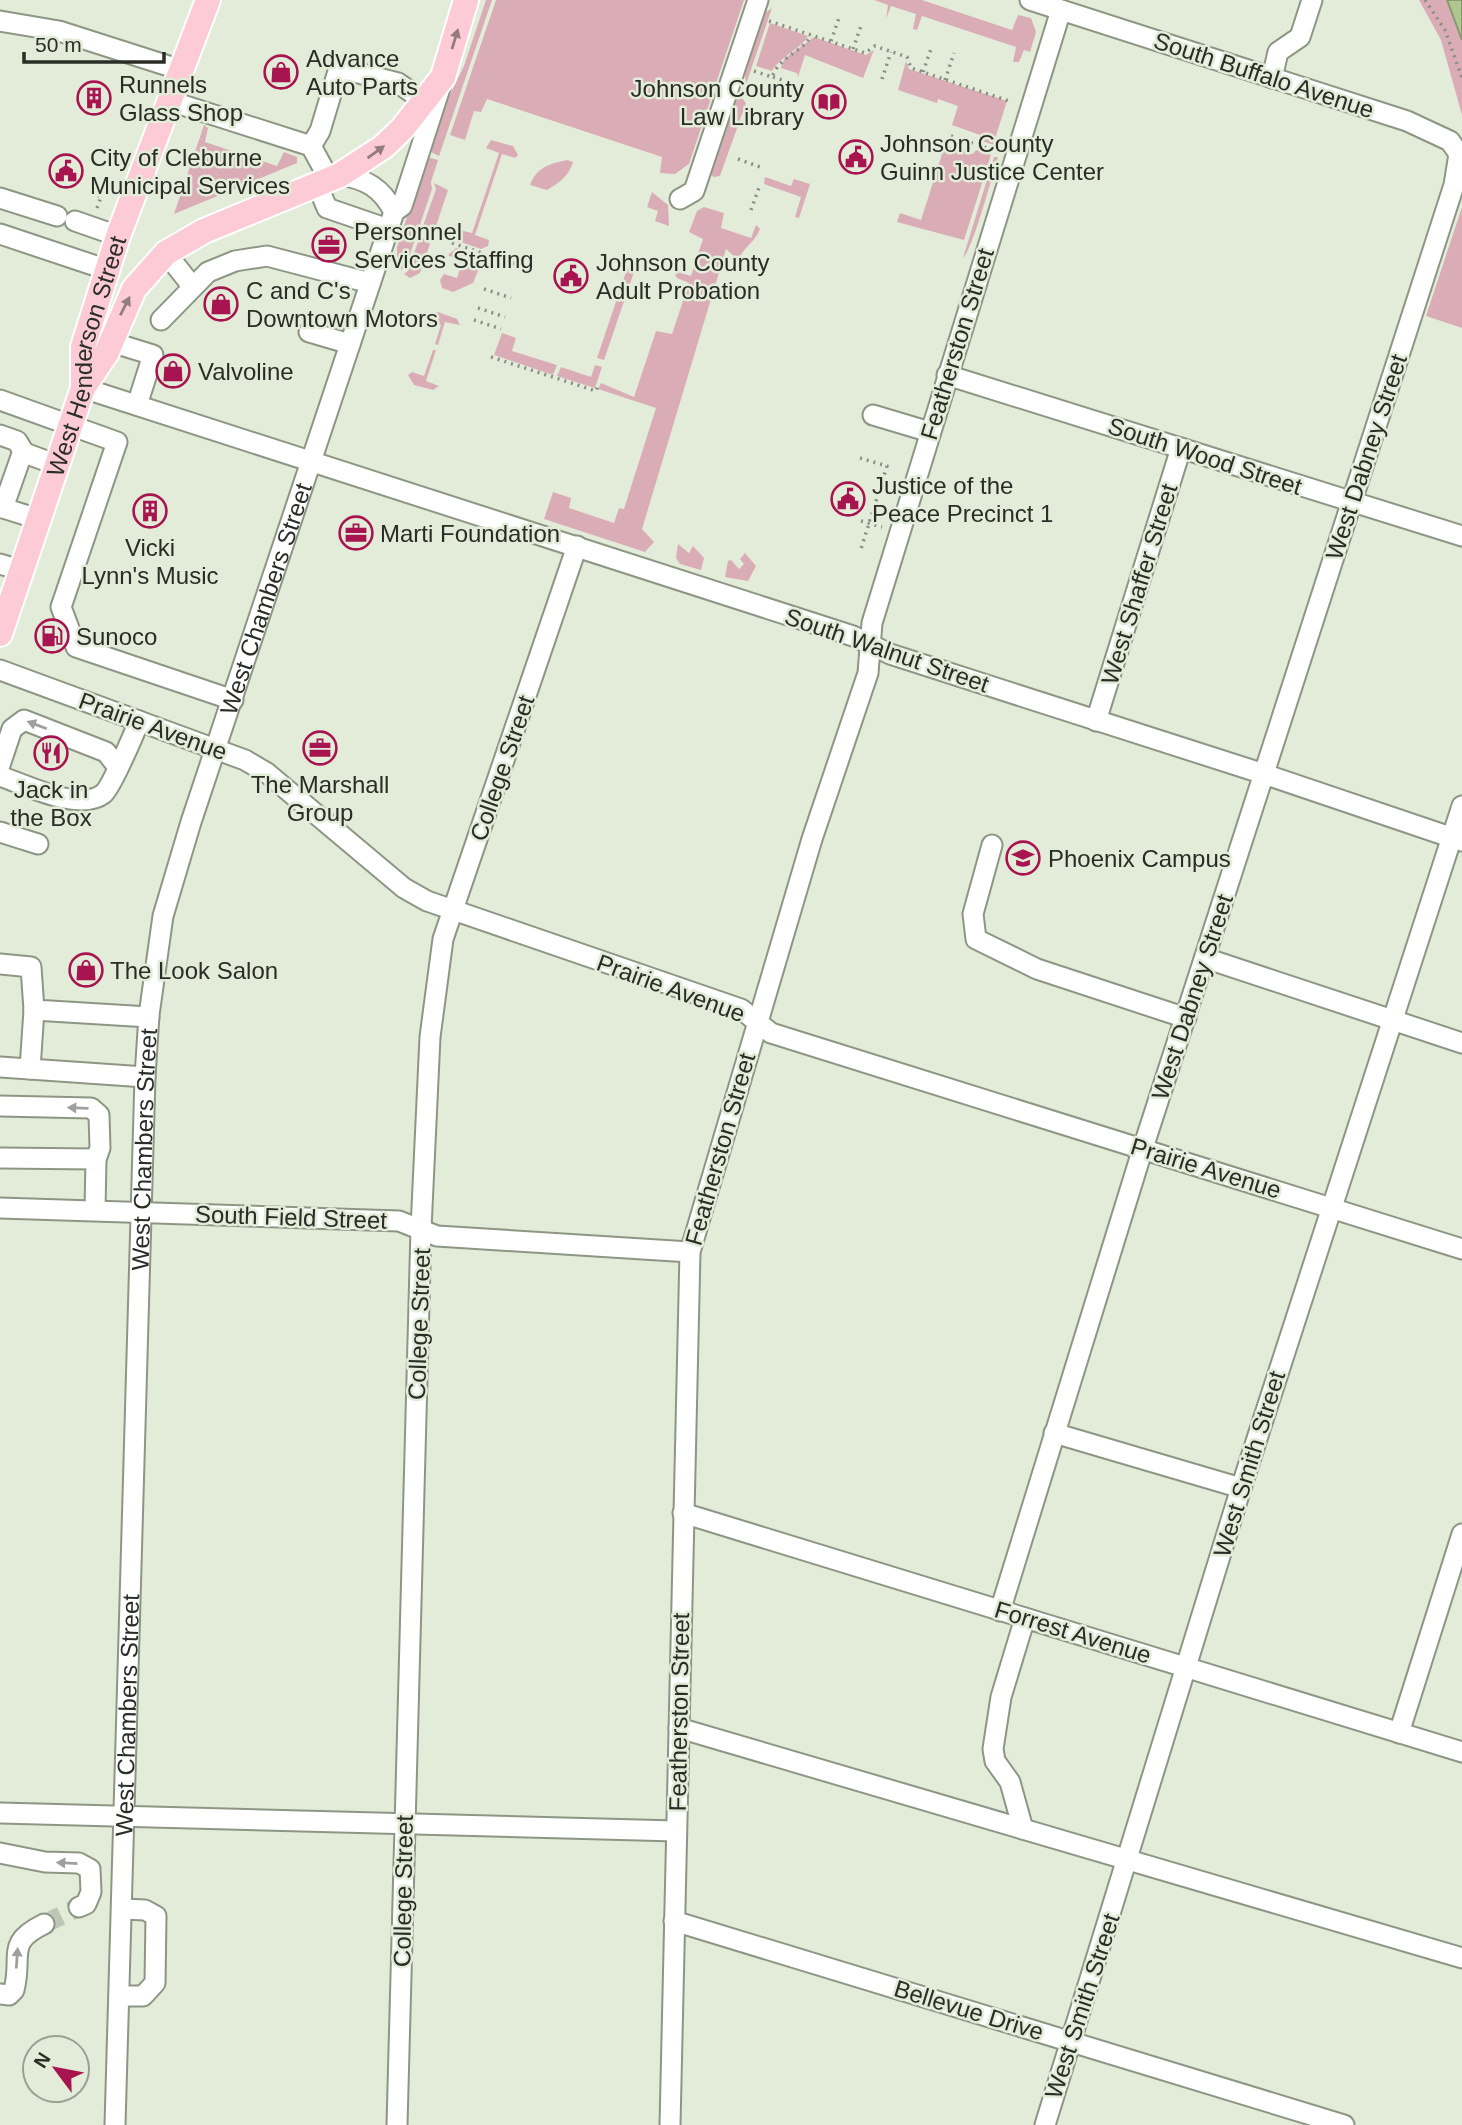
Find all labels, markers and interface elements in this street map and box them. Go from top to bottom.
scale bar [24,21,164,65]
street label: South Buffalo Avenue [1150,27,1378,123]
one-way arrow [450,28,460,49]
text: 50 m [35,33,82,56]
place label: Advance Auto Parts [306,45,418,100]
shop icon: Advance Auto Parts [262,53,300,91]
place label: Runnels Glass Shop [119,71,243,126]
place label: Johnson County Law Library [631,75,804,130]
building icon: Runnels Glass Shop [75,79,113,117]
library icon: Johnson County Law Library [810,83,848,121]
place label: Johnson County Guinn Justice Center [880,130,1104,185]
public building icon: Johnson County Guinn Justice Center [837,138,875,176]
place label: City of Cleburne Municipal Services [90,144,290,199]
one-way arrow [366,145,385,159]
public building icon: City of Cleburne Municipal Services [47,152,85,190]
place label: Personnel Services Staffing [354,218,534,273]
office icon: Personnel Services Staffing [310,226,348,264]
street label: West Henderson Street [41,232,131,480]
street label: Featherston Street [915,245,999,443]
place label: Johnson County Adult Probation [596,249,769,304]
public building icon: Johnson County Adult Probation [552,257,590,295]
place label: C and C's Downtown Motors [246,277,438,332]
shop icon: C and C's Downtown Motors [202,285,240,323]
one-way arrow [120,296,131,316]
street label: West Dabney Street [1320,351,1412,563]
shop icon: Valvoline [154,352,192,390]
place label: Valvoline [198,358,294,385]
street label: South Wood Street [1105,412,1306,500]
place label: Justice of the Peace Precinct 1 [872,472,1053,527]
street label: West Chambers Street [214,479,317,718]
public building icon: Justice of the Peace Precinct 1 [829,480,867,518]
street label: West Shaffer Street [1096,480,1182,688]
building icon: Vicki Lynn's Music [131,492,169,530]
office icon: Marti Foundation [337,514,375,552]
place label: Marti Foundation [380,520,560,547]
place label: Vicki Lynn's Music [81,534,219,589]
street label: South Walnut Street [781,602,993,698]
fuel station icon: Sunoco [33,617,71,655]
place label: Sunoco [76,623,157,650]
street label: Prairie Avenue [75,687,231,765]
street label: College Street [464,691,540,844]
one-way arrow [26,719,47,730]
office icon: The Marshall Group [301,729,339,767]
restaurant icon: Jack in the Box [32,734,70,772]
place label: The Marshall Group [251,771,389,826]
place label: Jack in the Box [10,776,92,831]
school or university icon: Phoenix Campus [1004,839,1042,877]
place label: Phoenix Campus [1048,845,1231,872]
street label: West Dabney Street [1146,891,1238,1103]
street label: Prairie Avenue [593,949,749,1027]
shop icon: The Look Salon [67,951,105,989]
place label: The Look Salon [110,957,278,984]
street label: West Chambers Street [126,1027,162,1271]
street label: Featherston Street [680,1049,760,1248]
one-way arrow [67,1102,89,1113]
street label: Prairie Avenue [1128,1132,1284,1204]
street label: South Field Street [195,1200,388,1234]
street label: College Street [403,1247,435,1400]
street label: West Smith Street [1208,1367,1290,1560]
street label: West Chambers Street [110,1593,144,1837]
street label: Forrest Avenue [991,1595,1155,1669]
street label: Featherston Street [664,1612,694,1812]
street label: College Street [388,1814,418,1967]
one-way arrow [56,1857,78,1868]
street label: West Smith Street [1039,1910,1125,2102]
one-way arrow [12,1947,23,1969]
street label: Bellevue Drive [891,1974,1047,2046]
north arrow [21,2034,91,2104]
text: N [29,2049,55,2072]

